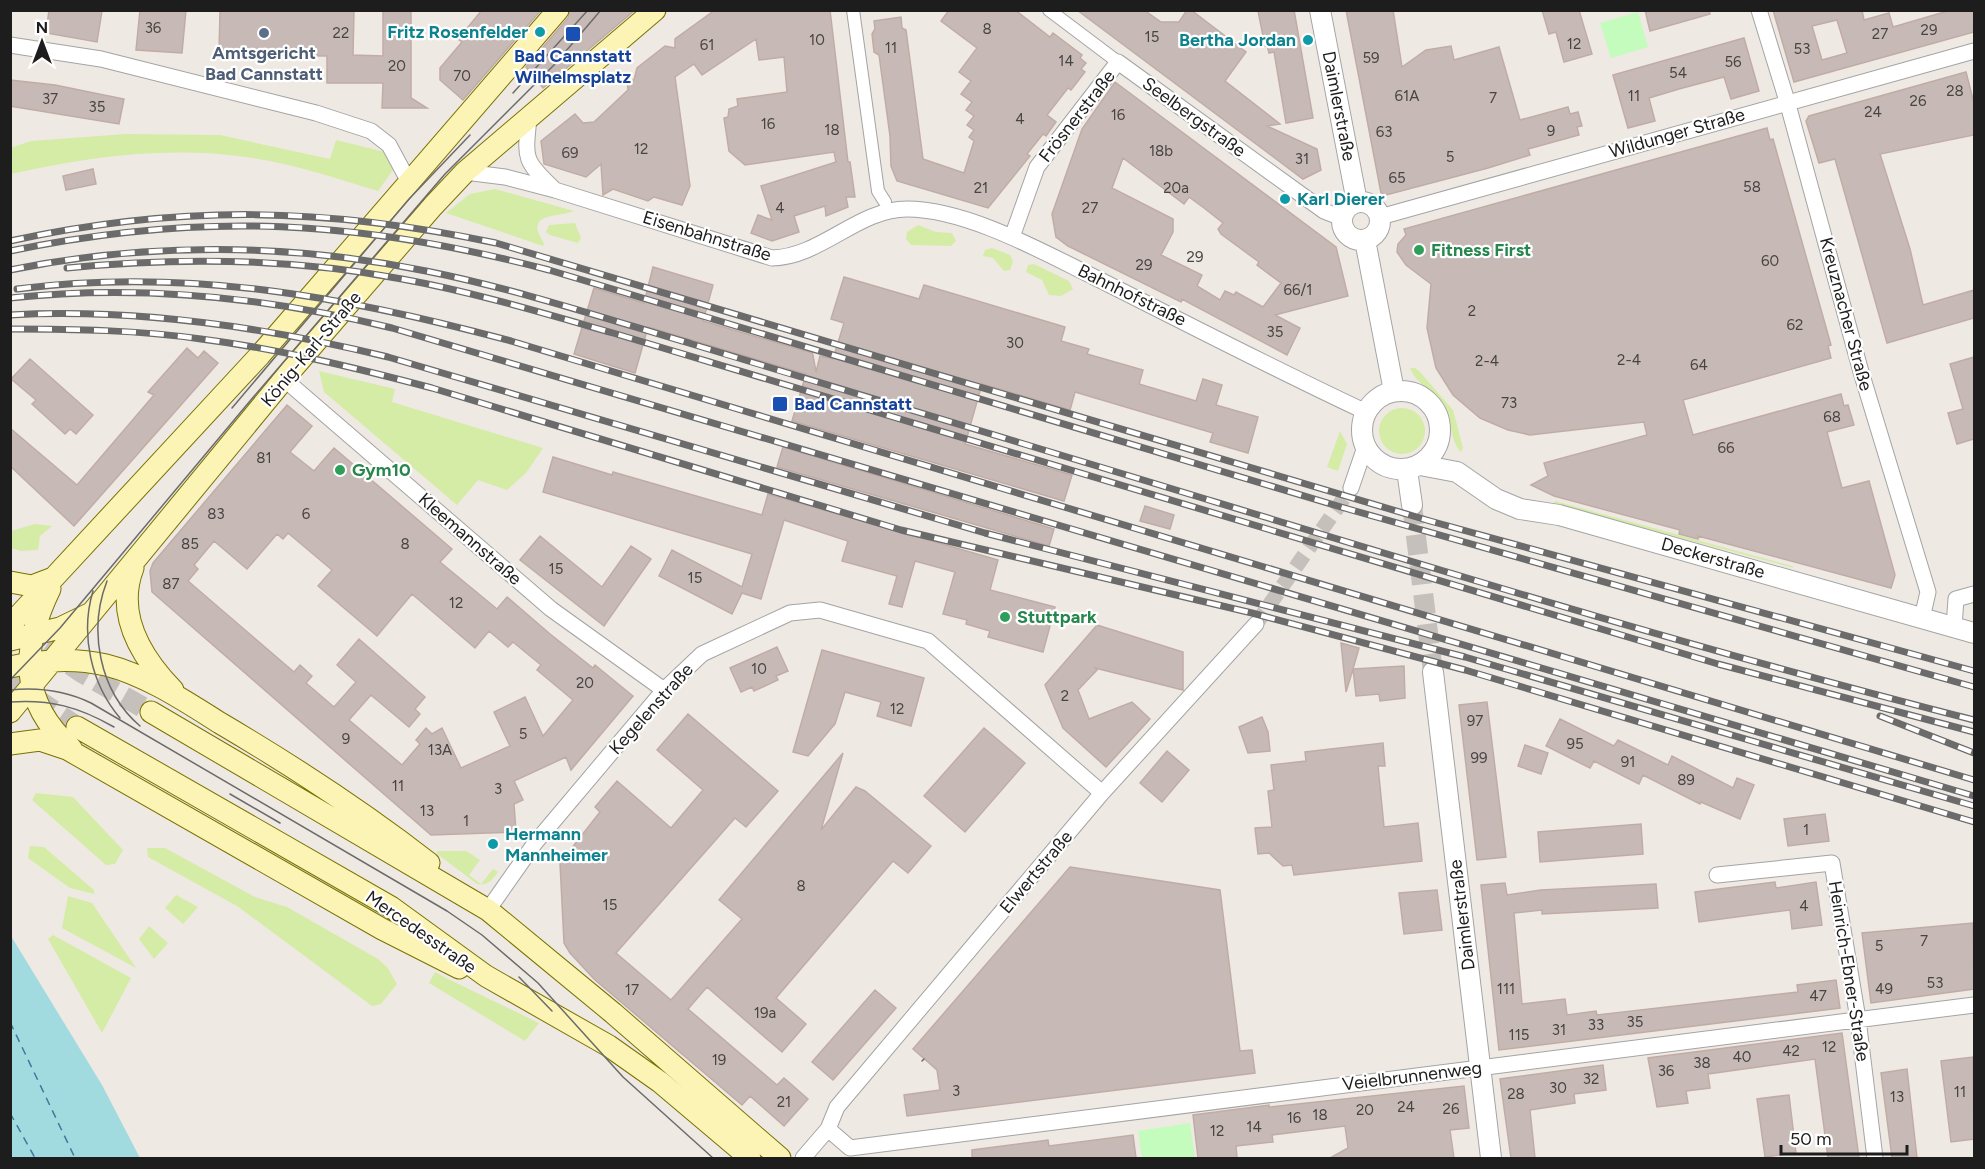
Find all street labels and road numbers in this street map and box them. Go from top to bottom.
street label: Daimlerstraße [1318,49,1360,163]
street label: Frösnerstraße [1034,65,1120,166]
street label: Seelbergstraße [1138,72,1250,162]
street label: Wildunger Straße [1607,103,1748,163]
street label: Eisenbahnstraße [640,206,774,266]
street label: Kreuznacher Straße [1815,235,1877,393]
street label: Bahnhofstraße [1074,259,1190,331]
street label: König-Karl-Straße [256,287,366,411]
street label: Kleemannstraße [414,488,526,590]
street label: Deckerstraße [1659,533,1768,583]
street label: Kegelenstraße [604,659,698,759]
street label: Elwertstraße [995,826,1077,918]
street label: Daimlerstraße [1444,858,1480,972]
street label: Heinrich-Ebner-Straße [1824,879,1874,1063]
street label: Mercedesstraße [361,886,481,978]
street label: Veielbrunnenweg [1341,1057,1483,1095]

